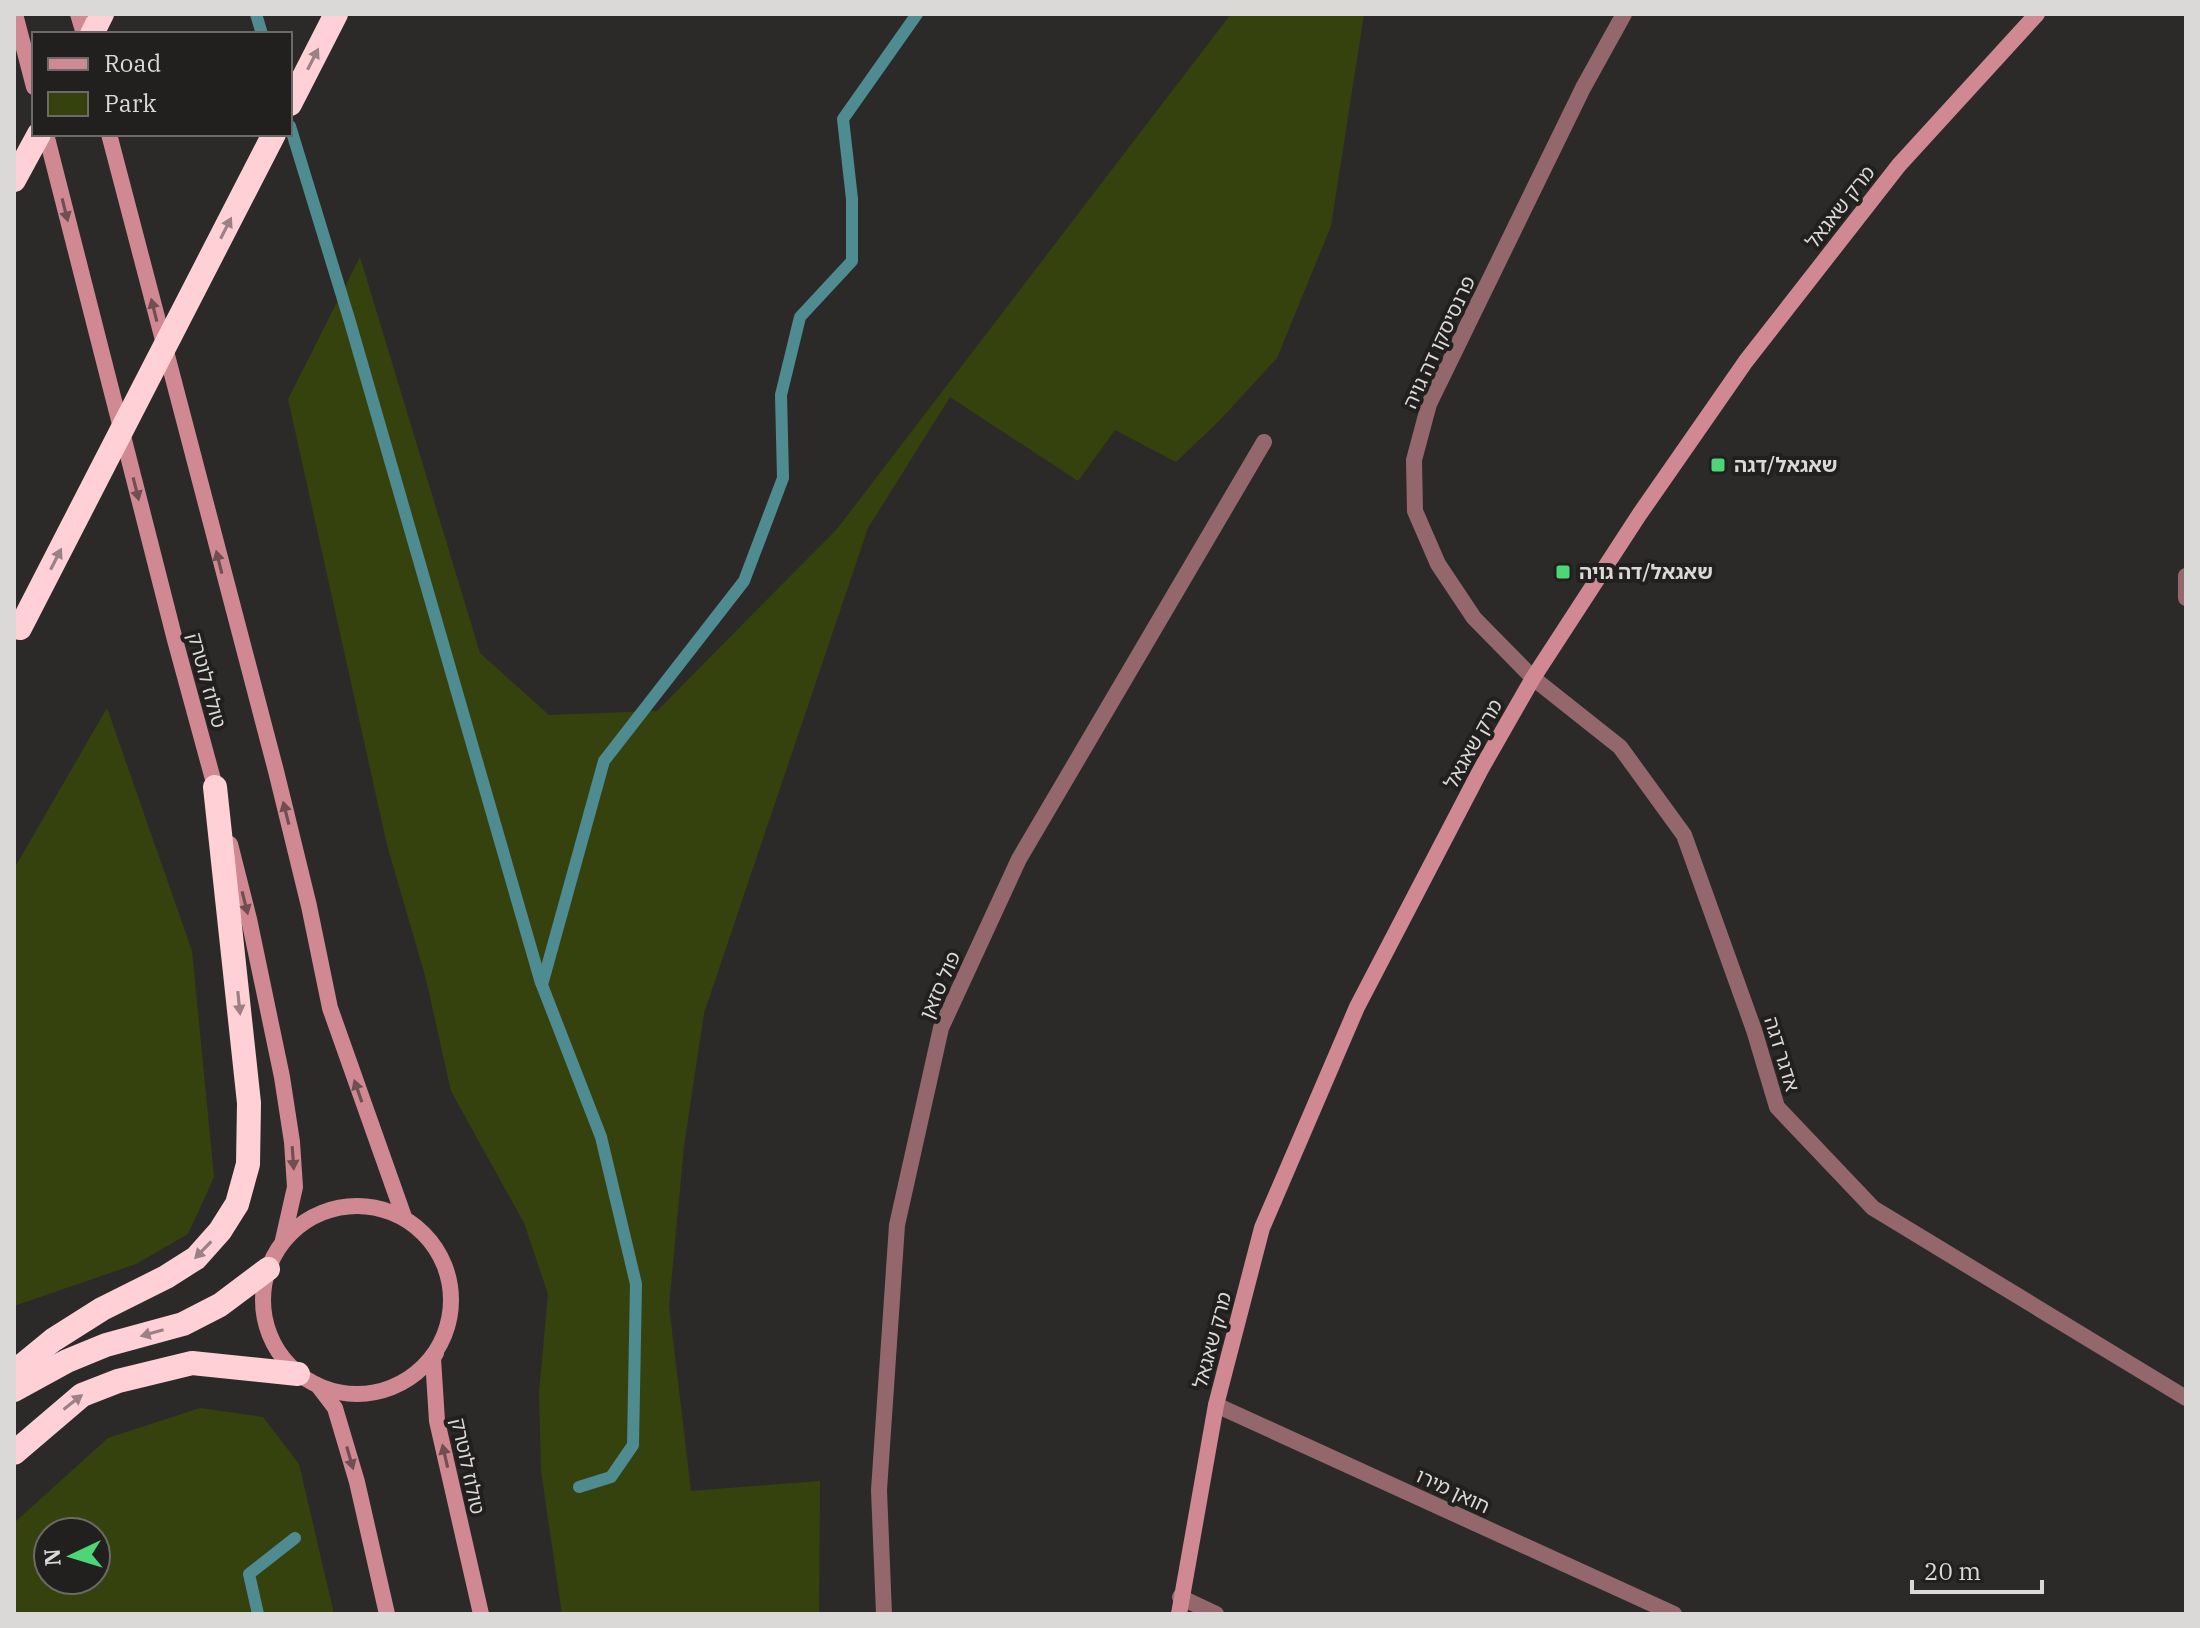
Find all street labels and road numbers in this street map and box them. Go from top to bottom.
street label: מרק שאגאל [1799,160,1881,254]
street label: פרנסיסקו דה גויה [1396,271,1481,413]
street label: טולוז לוטרק [182,629,233,731]
street label: מרק שאגאל [1437,694,1508,793]
street label: פול סזאן [913,947,966,1023]
street label: אדגר דגה [1758,1013,1807,1095]
street label: מרק שאגאל [1186,1289,1237,1391]
street label: טולוז לוטרק [445,1415,492,1517]
street label: חואן מירו [1412,1462,1494,1519]

